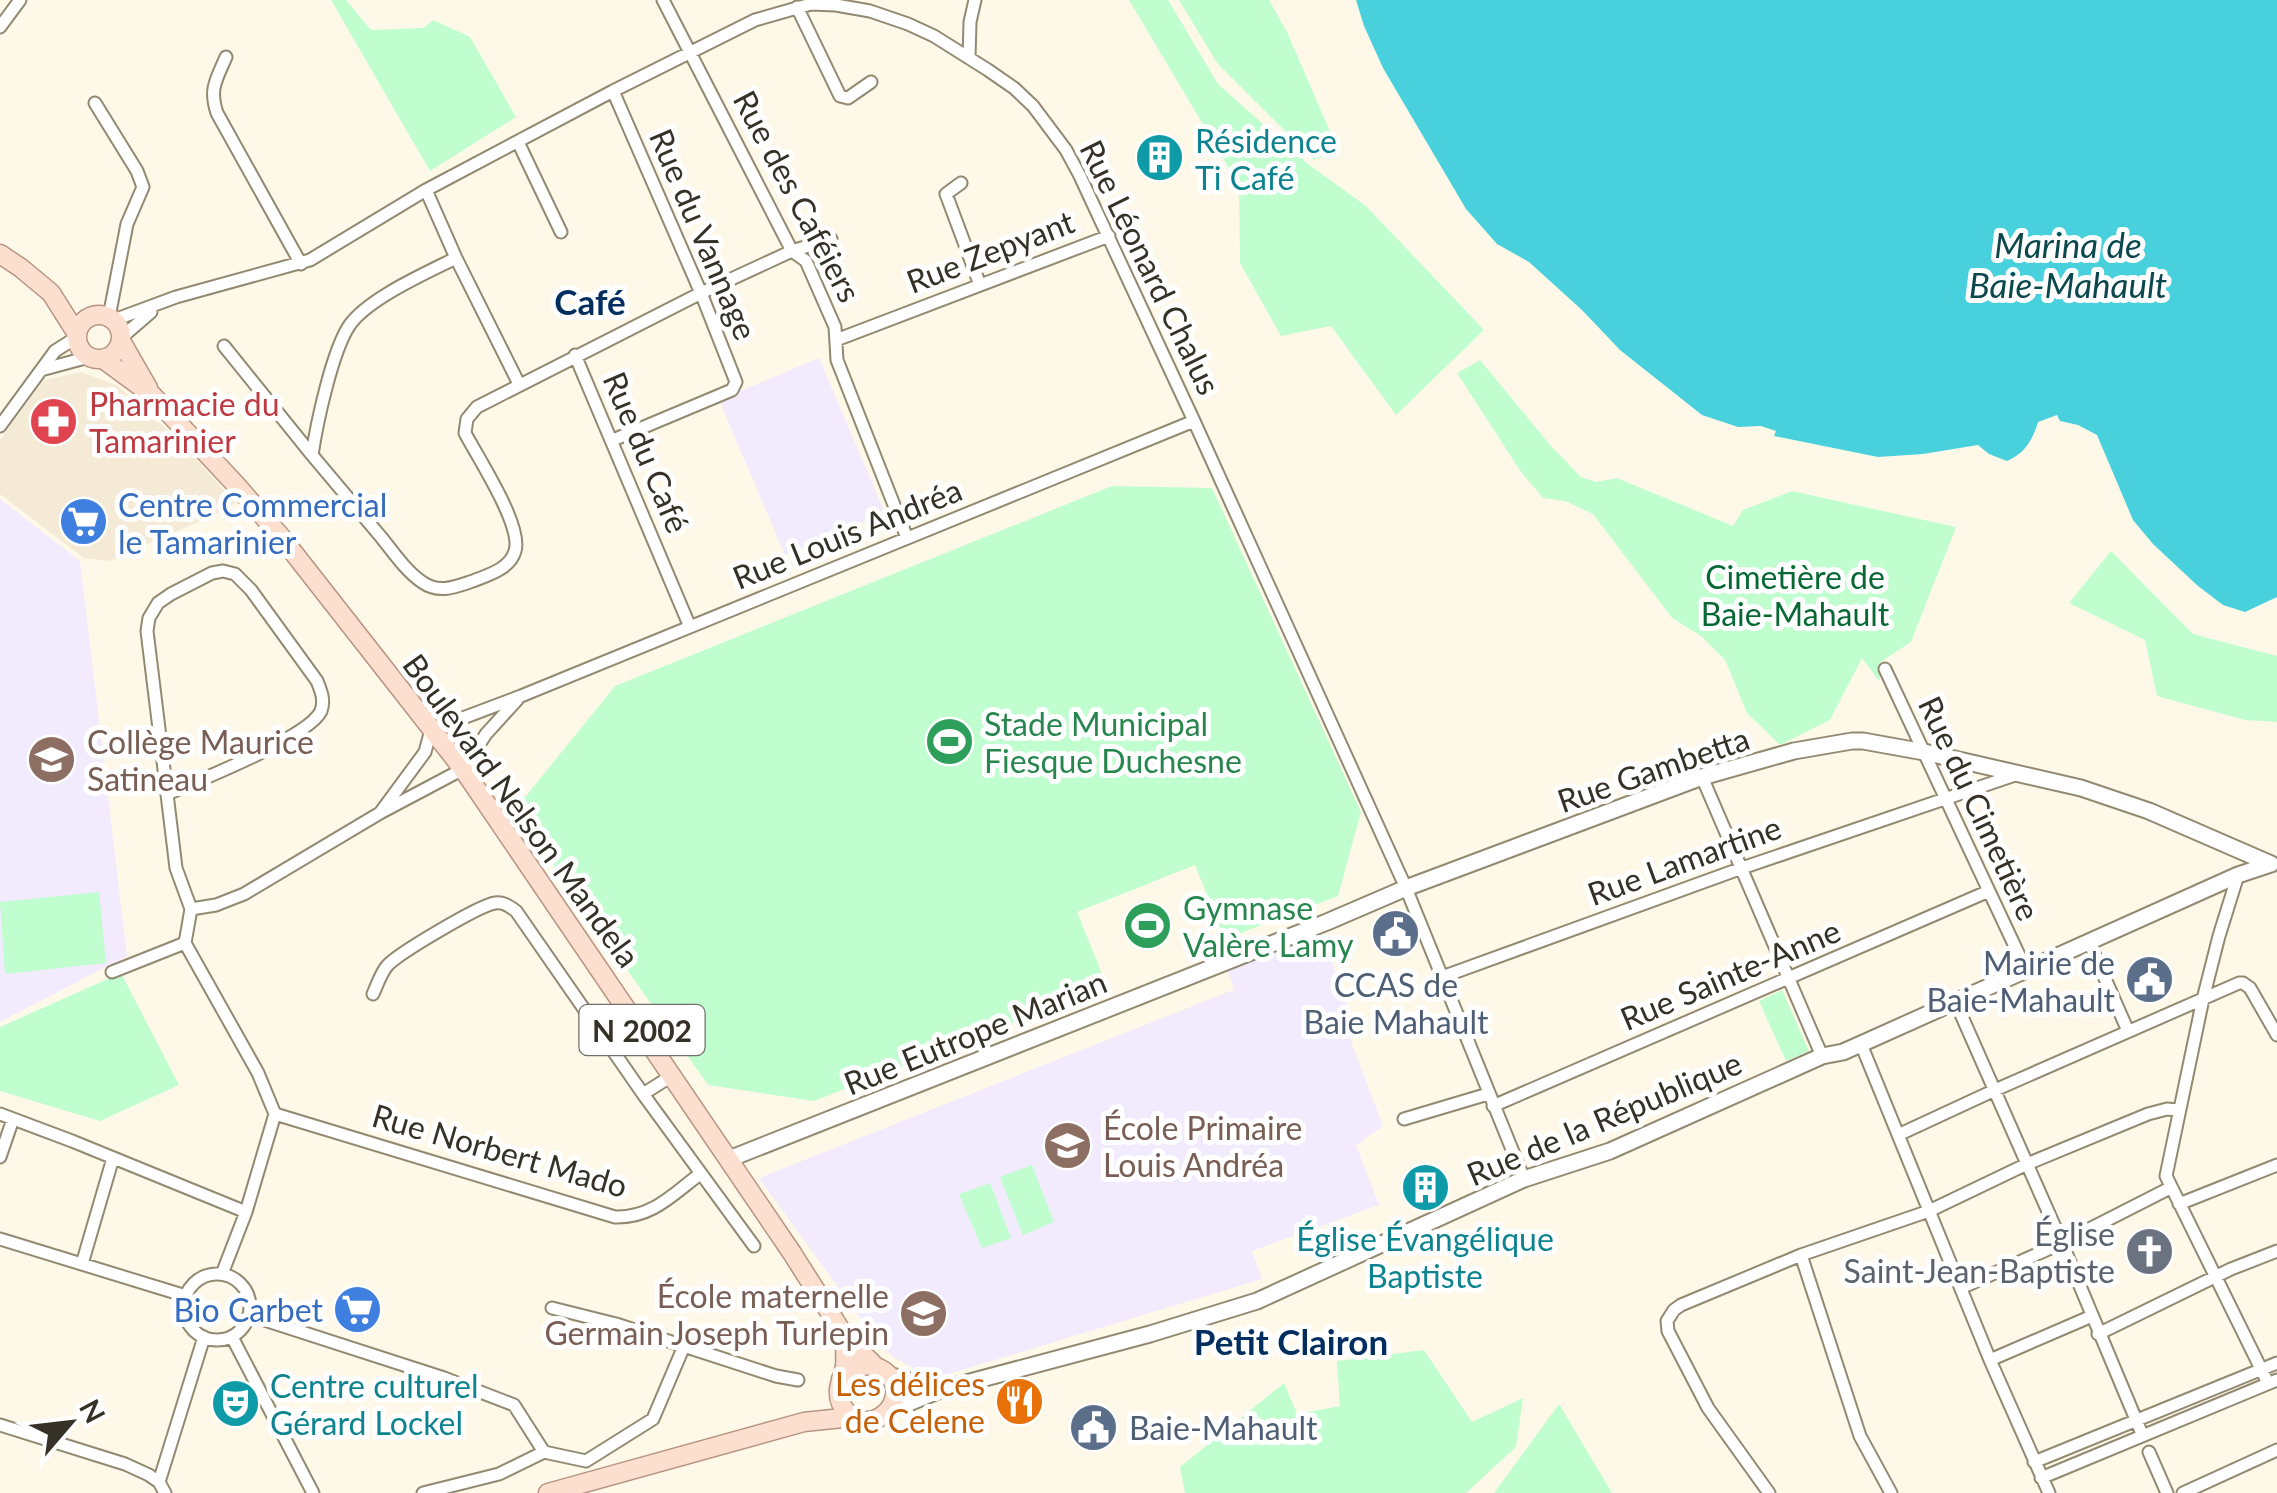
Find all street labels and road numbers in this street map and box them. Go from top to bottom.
street label: Rue des Caféiers [726,84,870,308]
street label: Rue du Vannage [642,123,766,345]
street label: Rue Léonard Chalus [1073,134,1229,400]
street label: Rue Zepyant [901,201,1080,301]
street label: Rue du Café [596,366,698,538]
street label: Rue Louis Andréa [727,469,967,597]
street label: Boulevard Nelson Mandela [395,646,649,974]
street label: Rue du Cimetière [1911,690,2049,926]
street label: Rue Gambetta [1552,718,1754,820]
street label: Rue Lamartine [1582,807,1786,913]
street label: Rue Sainte-Anne [1614,910,1846,1038]
street label: Rue Eutrope Marian [838,962,1112,1102]
road number: N 2002 [580,1005,704,1055]
street label: Rue de la République [1461,1043,1747,1193]
street label: Rue Norbert Mado [368,1095,632,1205]

